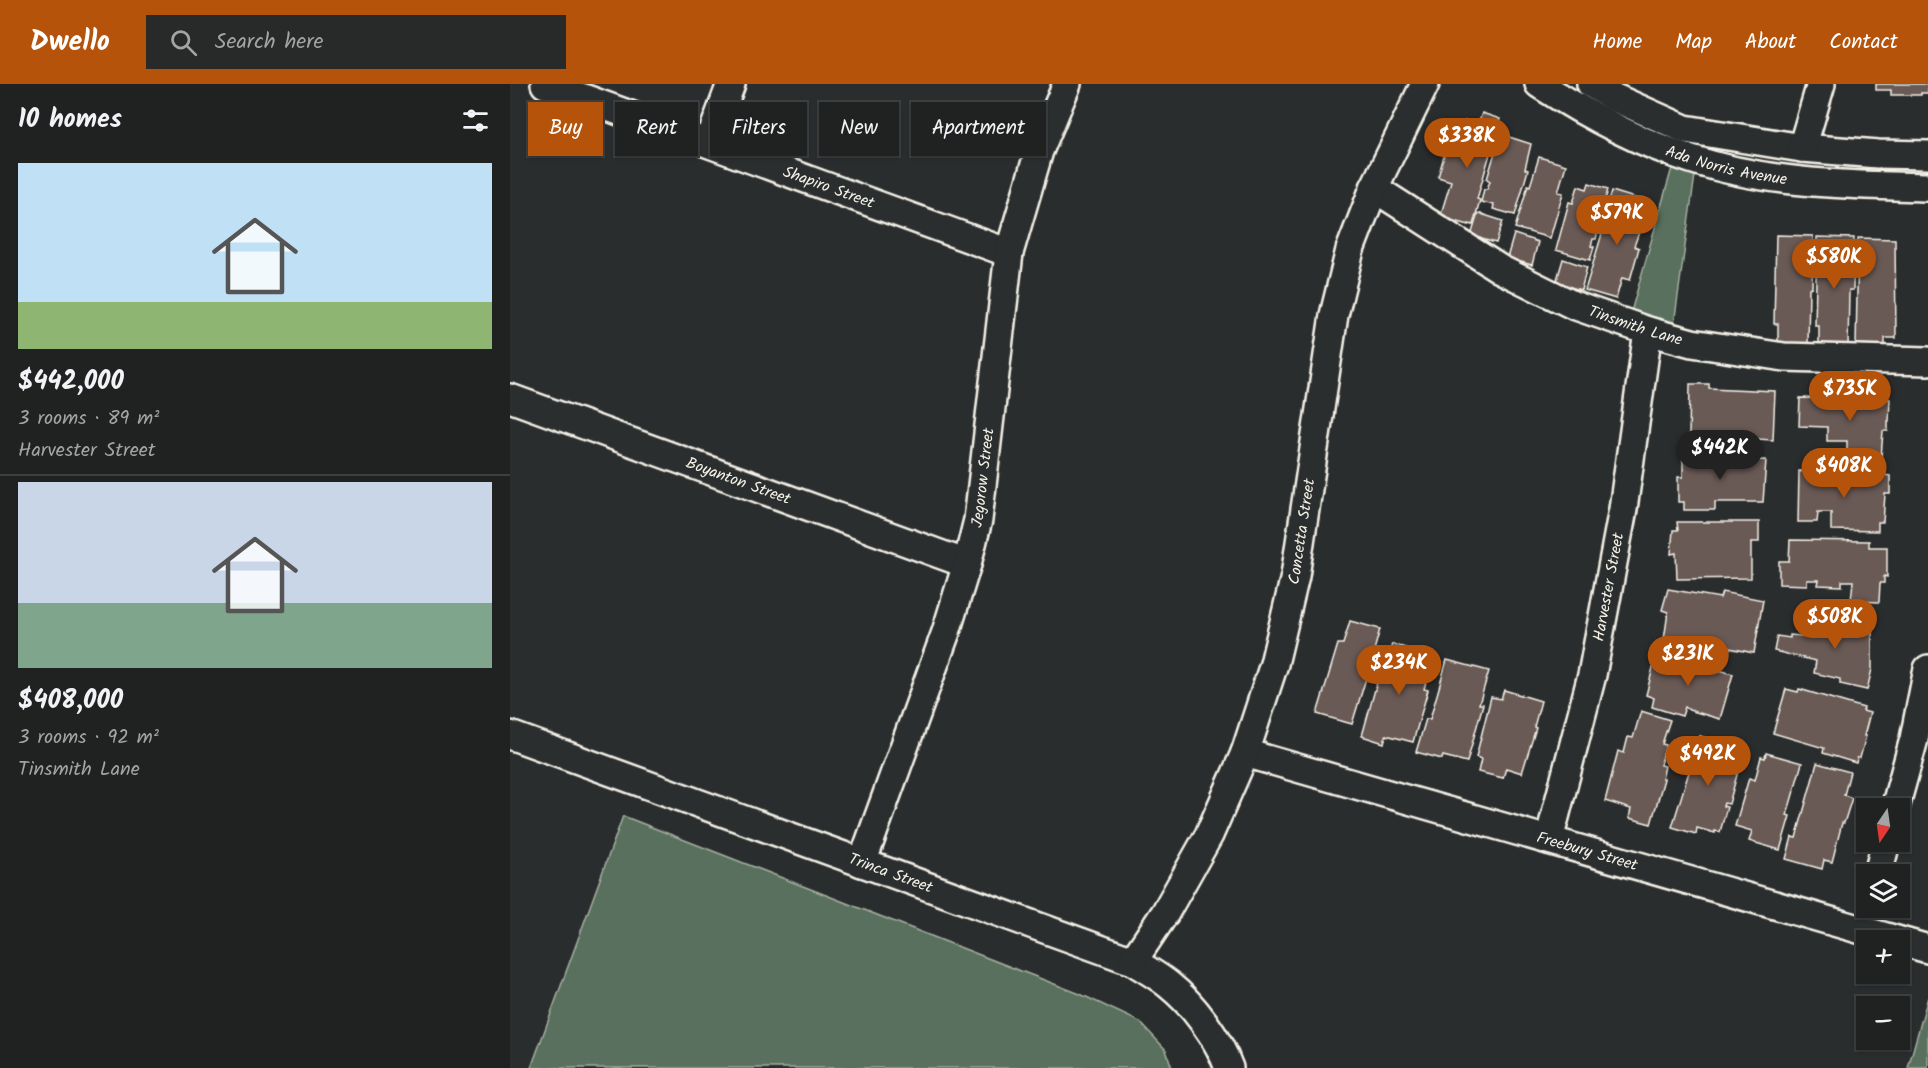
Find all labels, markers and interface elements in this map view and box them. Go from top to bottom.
search box [146,15,566,69]
text: Dwello [30,20,110,65]
text: Search here [215,25,323,60]
icon: search [167,26,200,59]
text: Home [1593,26,1642,59]
text: Map [1675,26,1712,59]
text: About [1745,26,1796,59]
text: Contact [1829,26,1898,59]
text: 10 homes [18,99,122,141]
chip: Buy [528,102,603,156]
chip: Rent [615,102,698,156]
chip: Filters [710,102,807,156]
chip: New [819,102,899,156]
chip: Apartment [911,102,1046,156]
icon: filters [459,104,492,137]
pin: $338K [1425,118,1509,169]
text: $338K [1438,121,1496,153]
street label: Ada Norris Avenue [1662,139,1789,192]
street label: Shapiro Street [780,159,879,216]
pin: $579K [1575,195,1659,246]
text: $579K [1590,198,1644,230]
icon: home [201,202,309,310]
pin: $580K [1792,239,1876,290]
text: $580K [1806,242,1862,274]
street label: Tinsmith Lane [1585,299,1685,352]
text: $442,000 [18,361,124,403]
pin: $735K [1808,371,1892,422]
text: $735K [1823,374,1877,406]
text: 3 rooms · 89 m² [18,403,159,435]
street label: Jegorow Street [964,426,1001,530]
pin: $442K [1678,430,1762,481]
text: $442K [1691,433,1749,465]
text: Harvester Street [18,435,155,467]
pin: $408K [1802,448,1886,499]
street label: Boyanton Street [682,450,795,512]
text: $408K [1816,451,1872,483]
street label: Concetta Street [1281,476,1322,587]
icon: home [201,521,309,629]
street label: Harvester Street [1586,530,1631,643]
pin: $508K [1793,599,1877,650]
text: $508K [1807,602,1863,634]
pin: $231K [1646,636,1730,687]
text: $231K [1662,639,1714,671]
pin: $234K [1357,645,1441,696]
text: $234K [1370,648,1428,680]
text: $408,000 [18,680,123,722]
text: 3 rooms · 92 m² [18,722,159,754]
pin: $492K [1666,736,1750,787]
text: $492K [1680,739,1736,771]
text: Tinsmith Lane [18,754,140,786]
north arrow [1856,798,1910,852]
map controls [1856,798,1910,1050]
street label: Freebury Street [1534,825,1641,878]
street label: Trinca Street [845,846,937,900]
button: layers [1856,864,1910,918]
button: + [1856,930,1910,984]
button: − [1856,996,1910,1050]

